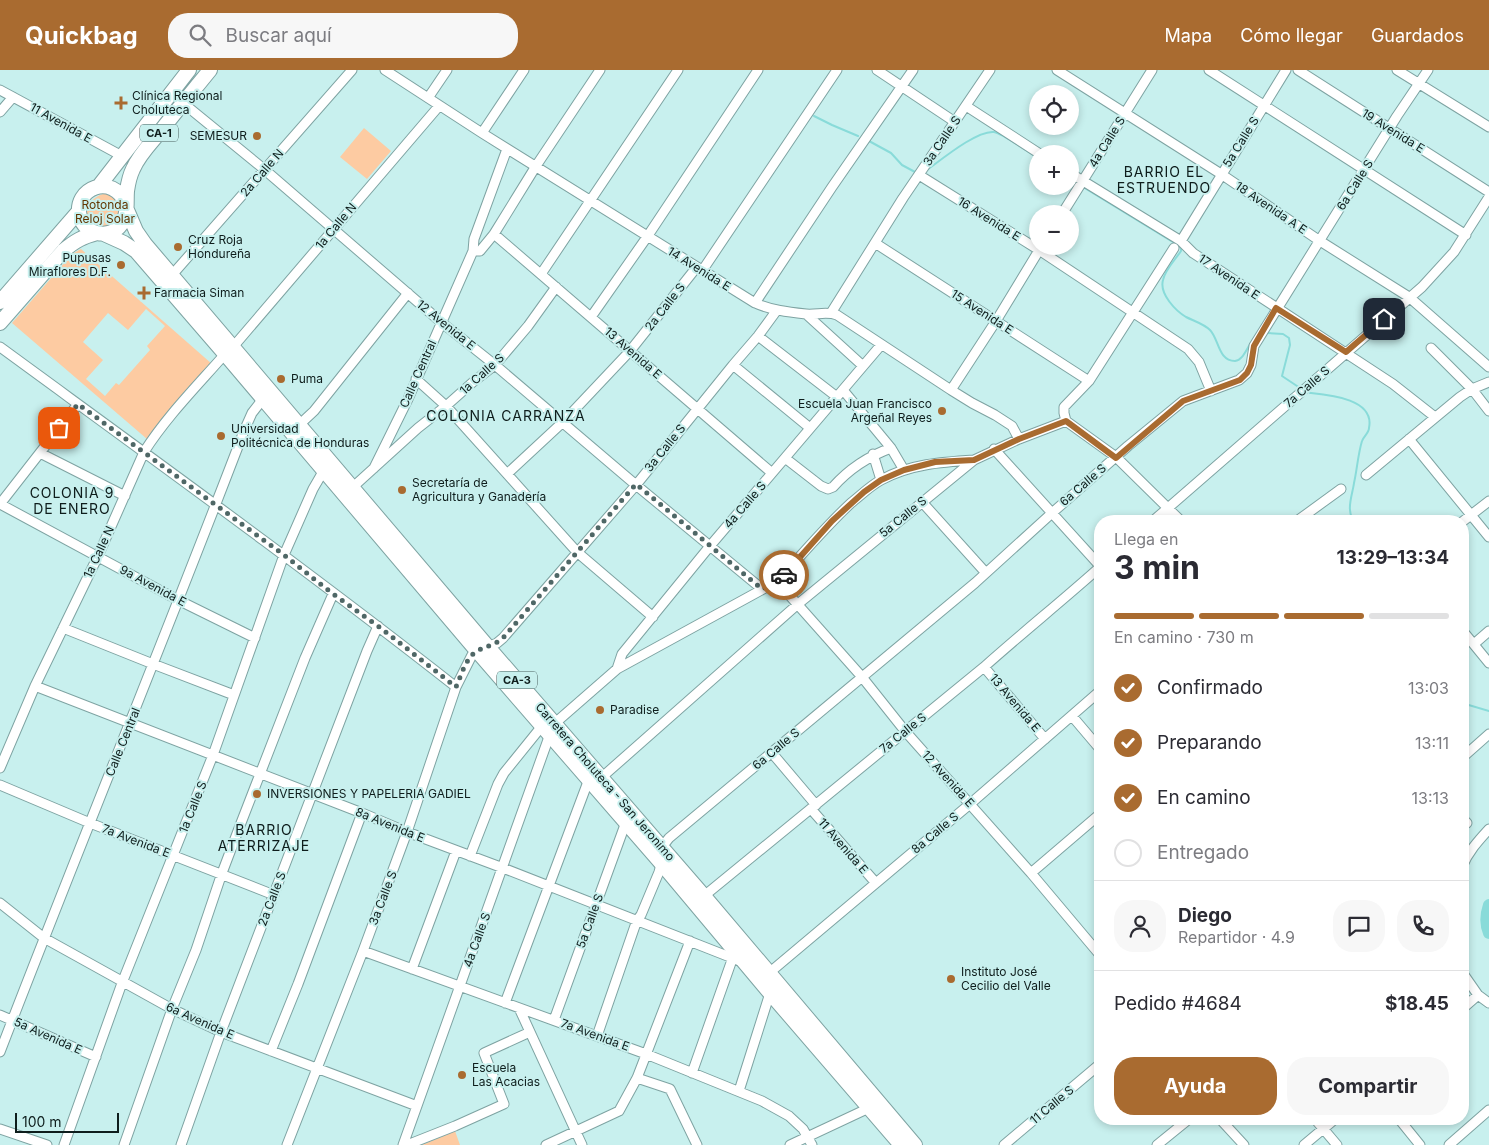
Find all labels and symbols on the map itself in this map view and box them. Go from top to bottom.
place label: Clínica Regional Choluteca [132,88,222,117]
marker: Clínica Regional Choluteca [114,96,128,110]
street label: 11 Avenida E [28,99,95,146]
street label: 19 Avenida E [1359,105,1427,156]
street label: 3a Calle S [919,113,964,169]
street label: 4a Calle S [1085,113,1128,170]
street label: 5a Calle S [1219,113,1262,170]
road number: CA-1 [140,124,178,142]
place label: SEMESUR [190,128,247,143]
marker: SEMESUR [251,130,263,142]
street label: 2a Calle N [237,146,286,200]
street label: 6a Calle S [1333,156,1376,213]
district label: BARRIO EL ESTRUENDO [1117,163,1211,196]
street label: 18 Avenida A E [1233,178,1310,237]
street label: 16 Avenida E [955,193,1023,244]
park label: Rotonda Reloj Solar [75,197,135,226]
street label: 1a Calle N [312,200,359,252]
place label: Cruz Roja Hondureña [188,232,251,261]
marker: Cruz Roja Hondureña [172,241,184,253]
street label: 14 Avenida E [665,243,734,294]
place label: Pupusas Miraflores D.F. [29,250,111,279]
street label: 17 Avenida E [1196,251,1263,303]
marker: Pupusas Miraflores D.F. [115,259,127,271]
street label: 2a Calle S [641,279,688,334]
place label: Farmacia Siman [154,285,244,300]
street label: 15 Avenida E [948,286,1016,337]
marker: Farmacia Siman [138,287,150,299]
street label: 12 Avenida E [414,296,479,353]
pin [1363,298,1405,340]
street label: 13 Avenida E [601,324,665,382]
street label: Calle Central [396,338,439,410]
street label: 1a Calle S [456,350,507,397]
street label: 7a Calle S [1281,362,1333,411]
place label: Puma [291,371,323,386]
marker: Puma [275,373,287,385]
place label: Escuela Juan Francisco Argeñal Reyes [798,396,932,425]
marker: Escuela Juan Francisco Argeñal Reyes [936,405,948,417]
pin [38,407,80,449]
district label: COLONIA CARRANZA [426,407,586,424]
place label: Universidad Politécnica de Honduras [231,421,369,450]
street label: 3a Calle S [641,421,689,475]
marker: Universidad Politécnica de Honduras [215,430,227,442]
street label: 6a Calle S [1056,460,1109,509]
place label: Secretaría de Agricultura y Ganadería [412,475,546,504]
street label: 4a Calle S [720,478,769,531]
district label: COLONIA 9 DE ENERO [30,484,114,517]
marker: Secretaría de Agricultura y Ganadería [396,484,408,496]
street label: 5a Calle S [876,493,930,540]
street label: 1a Calle N [80,523,117,580]
courier [759,550,809,600]
street label: 9a Avenida E [117,562,189,609]
street label: 13 Avenida E [987,671,1044,735]
road number: CA-3 [497,672,537,688]
street label: Carretera Choluteca - San Jeronimo [533,699,678,864]
place label: Paradise [610,702,659,717]
marker: Paradise [594,704,606,716]
street label: Calle Central [102,705,143,778]
street label: 7a Calle S [876,709,929,756]
street label: 6a Calle S [749,724,803,773]
street label: 12 Avenida E [919,747,978,810]
street label: 1a Calle S [175,779,210,835]
place label: INVERSIONES Y PAPELERIA GADIEL [267,786,471,801]
marker: INVERSIONES Y PAPELERIA GADIEL [251,788,263,800]
street label: 8a Avenida E [353,804,427,845]
street label: 8a Calle S [908,808,962,857]
street label: 11 Avenida E [815,815,872,877]
street label: 7a Avenida E [100,821,172,860]
district label: BARRIO ATERRIZAJE [218,821,310,854]
street label: 3a Calle S [365,868,400,927]
street label: 2a Calle S [254,869,289,928]
street label: 5a Calle S [573,891,606,950]
street label: 4a Calle S [460,910,493,969]
place label: Instituto José Cecilio del Valle [961,964,1051,993]
marker: Instituto José Cecilio del Valle [945,973,957,985]
street label: 6a Avenida E [164,999,237,1042]
street label: 5a Avenida E [12,1014,85,1057]
street label: 7a Avenida E [559,1015,632,1054]
place label: Escuela Las Acacias [472,1060,540,1089]
marker: Escuela Las Acacias [456,1069,468,1081]
street label: 11 Calle S [1027,1082,1077,1127]
scale bar [15,1110,119,1133]

